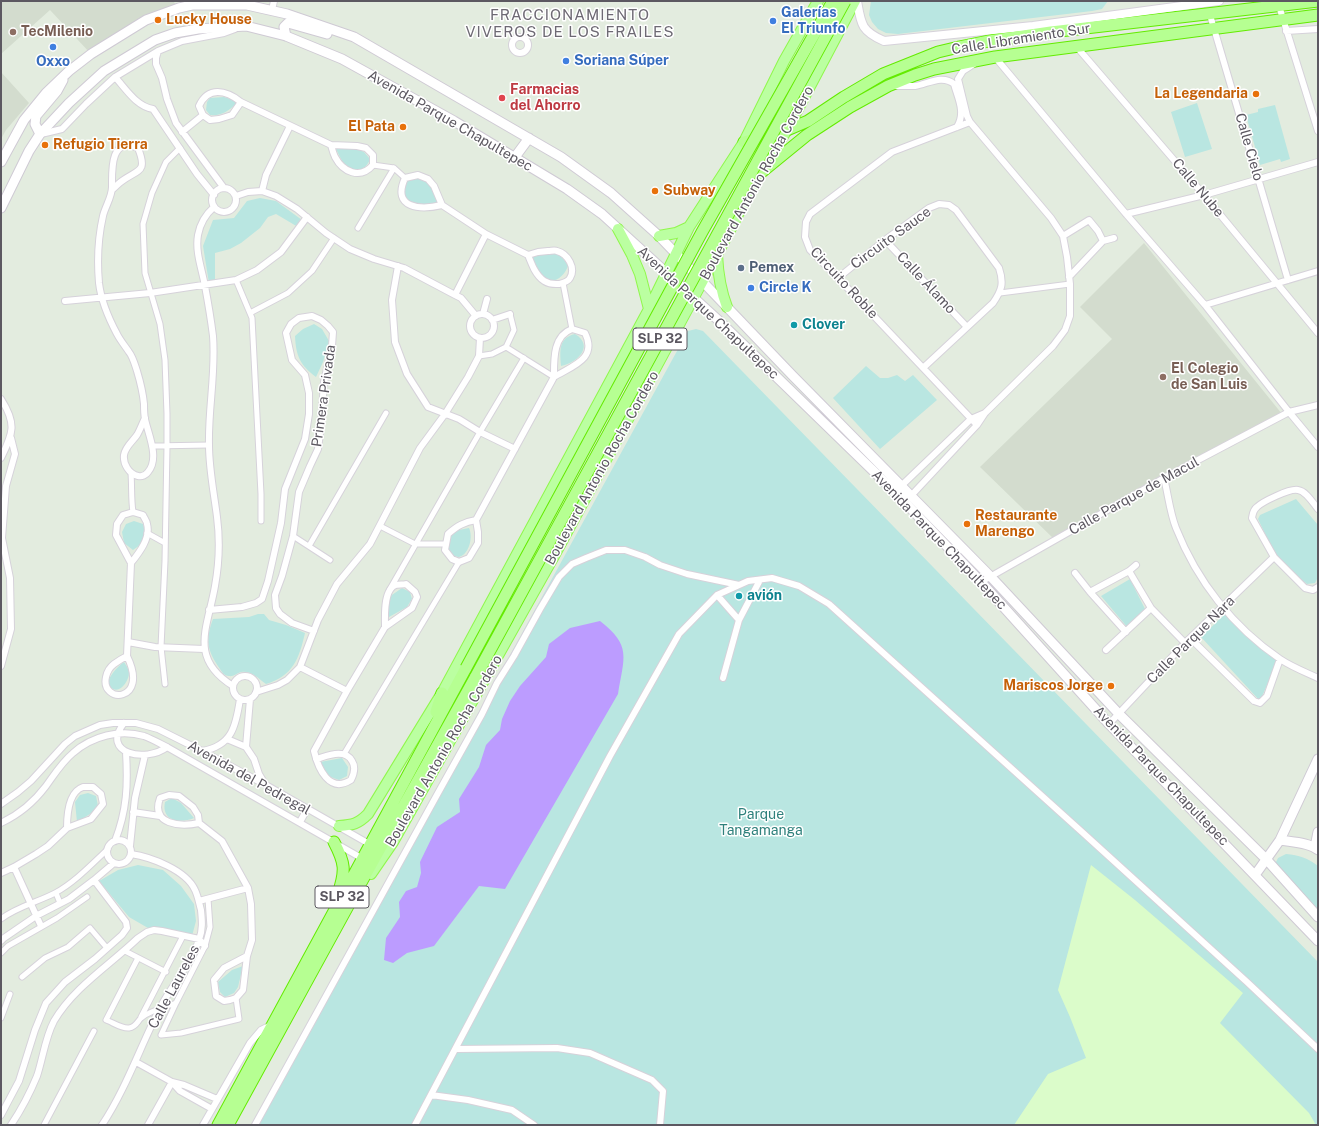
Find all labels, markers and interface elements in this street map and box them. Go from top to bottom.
place label: Galerías El Triunfo [781,5,846,38]
district label: FRACCIONAMIENTO VIVEROS DE LOS FRAILES [466,6,674,41]
place label: Lucky House [166,12,252,28]
marker: Lucky House [153,15,163,25]
marker: Galerías El Triunfo [768,16,778,26]
street label: Calle Libramiento Sur [950,20,1092,58]
place label: TecMilenio [21,24,93,40]
marker: TecMilenio [8,27,18,37]
marker: Oxxo [48,42,58,52]
place label: Soriana Súper [574,53,669,69]
place label: Oxxo [36,54,70,70]
marker: Soriana Súper [561,56,571,66]
street label: Avenida Parque Chapultepec [365,67,535,175]
place label: Farmacias del Ahorro [510,82,580,114]
street label: Boulevard Antonio Rocha Cordero [697,83,817,283]
place label: La Legendaria [1154,86,1248,102]
marker: La Legendaria [1251,89,1261,99]
marker: Farmacias del Ahorro [497,93,507,103]
street label: Calle Cielo [1231,111,1267,183]
place label: El Pata [348,119,395,135]
marker: El Pata [398,122,408,132]
place label: Refugio Tierra [53,137,148,153]
marker: Refugio Tierra [40,140,50,150]
street label: Calle Nube [1169,155,1227,221]
place label: Subway [663,183,716,199]
marker: Subway [650,186,660,196]
street label: Circuito Sauce [848,203,934,273]
street label: Avenida Parque Chapultepec [634,243,782,383]
street label: Circuito Roble [807,244,881,322]
street label: Calle Álamo [893,249,959,317]
place label: Pemex [749,260,794,276]
marker: Pemex [736,263,746,273]
place label: Circle K [759,280,812,296]
marker: Circle K [746,283,756,293]
place label: Clover [802,317,845,333]
marker: Clover [789,320,799,330]
road number: SLP 32 [633,328,687,350]
street label: Primera Privada [309,344,339,448]
place label: El Colegio de San Luis [1171,361,1247,394]
street label: Boulevard Antonio Rocha Cordero [542,368,662,568]
marker: El Colegio de San Luis [1158,372,1168,382]
street label: Calle Parque de Macul [1066,453,1202,539]
street label: Avenida Parque Chapultepec [868,467,1010,613]
place label: Restaurante Marengo [975,508,1057,540]
marker: Restaurante Marengo [962,519,972,529]
place label: avión [747,588,782,604]
marker: avión [734,591,744,601]
street label: Calle Parque Nara [1144,593,1238,687]
street label: Boulevard Antonio Rocha Cordero [382,652,506,850]
place label: Mariscos Jorge [1003,678,1103,694]
marker: Mariscos Jorge [1106,681,1116,691]
street label: Avenida Parque Chapultepec [1090,703,1232,849]
street label: Avenida del Pedregal [185,737,313,819]
park label: Parque Tangamanga [719,807,803,840]
road number: SLP 32 [315,886,369,908]
street label: Calle Laureles [145,942,203,1032]

